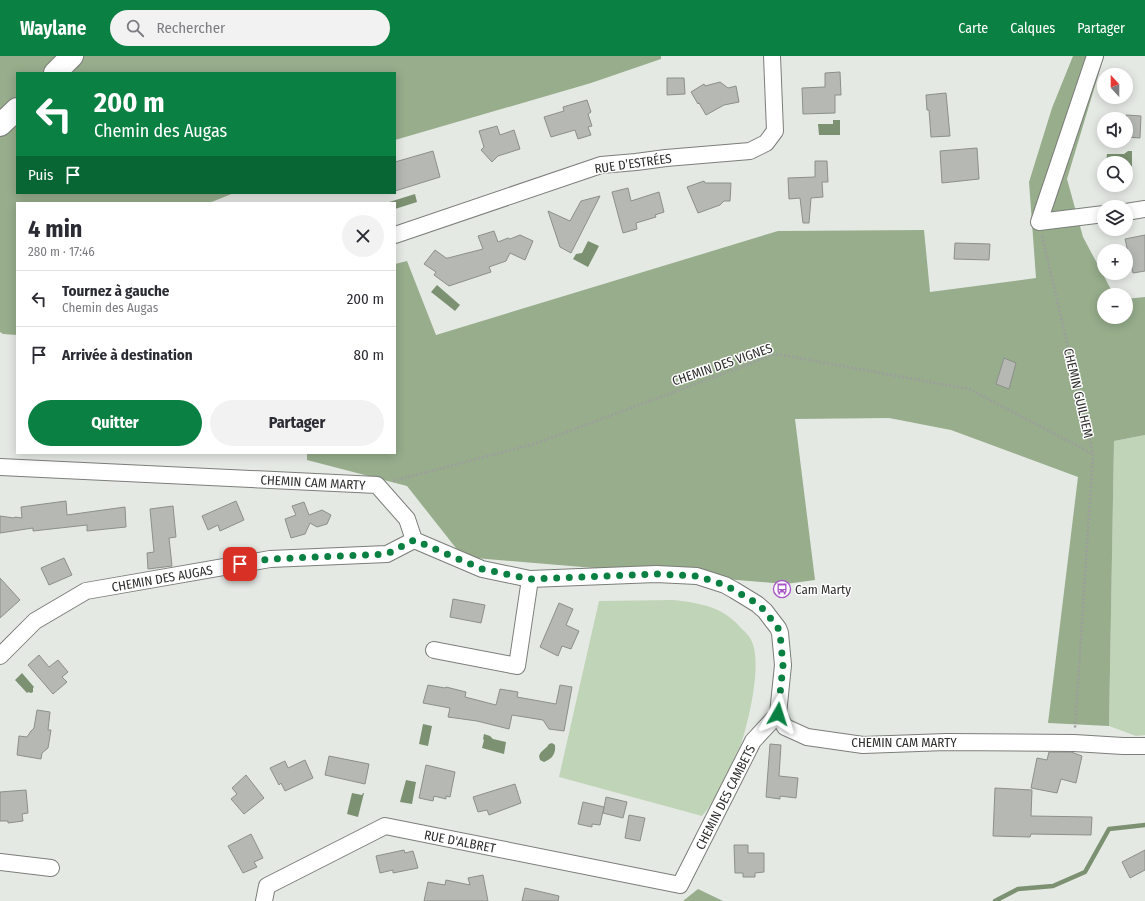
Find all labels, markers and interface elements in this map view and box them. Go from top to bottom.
search box [110,10,390,46]
text: Waylane [20,17,86,40]
icon: search [124,17,146,39]
text: Rechercher [156,19,225,37]
text: Carte [958,20,988,37]
text: Calques [1010,20,1055,37]
text: Partager [1077,20,1125,37]
north arrow [1097,68,1133,104]
map controls [1097,68,1133,324]
text: 200 m [94,86,165,119]
icon: left [28,88,80,140]
button: sound [1097,112,1133,148]
text: Chemin des Augas [94,120,227,142]
street label: RUE D’ESTRÉES [593,151,673,176]
button: search [1097,156,1133,192]
icon: arrive [62,164,84,186]
text: Puis [28,166,54,184]
button: layers [1097,200,1133,236]
text: 4 min [28,215,82,243]
button: close [342,215,384,257]
text: 280 m · 17:46 [28,244,95,259]
button: + [1097,244,1133,280]
text: Tournez à gauche [62,282,169,300]
icon: left [28,288,50,310]
button: − [1097,288,1133,324]
text: 200 m [347,290,384,308]
text: Chemin des Augas [62,300,158,315]
street label: CHEMIN DES VIGNES [670,340,774,389]
icon: arrive [28,344,50,366]
text: Arrivée à destination [62,346,193,364]
text: 80 m [354,346,384,364]
street label: CHEMIN GUILHEM [1061,347,1096,439]
button: Quitter [28,400,202,446]
button: Partager [210,400,384,446]
street label: CHEMIN CAM MARTY [260,472,366,493]
pin [223,547,257,581]
icon: arrive [229,553,251,575]
street label: CHEMIN DES AUGAS [110,562,214,595]
bus stop icon: Cam Marty [772,579,792,599]
place label: Cam Marty [795,582,851,597]
position arrow [757,693,799,735]
street label: CHEMIN CAM MARTY [851,735,957,750]
street label: CHEMIN DES CAMBETS [693,742,758,852]
street label: RUE D'ALBRET [423,827,497,856]

